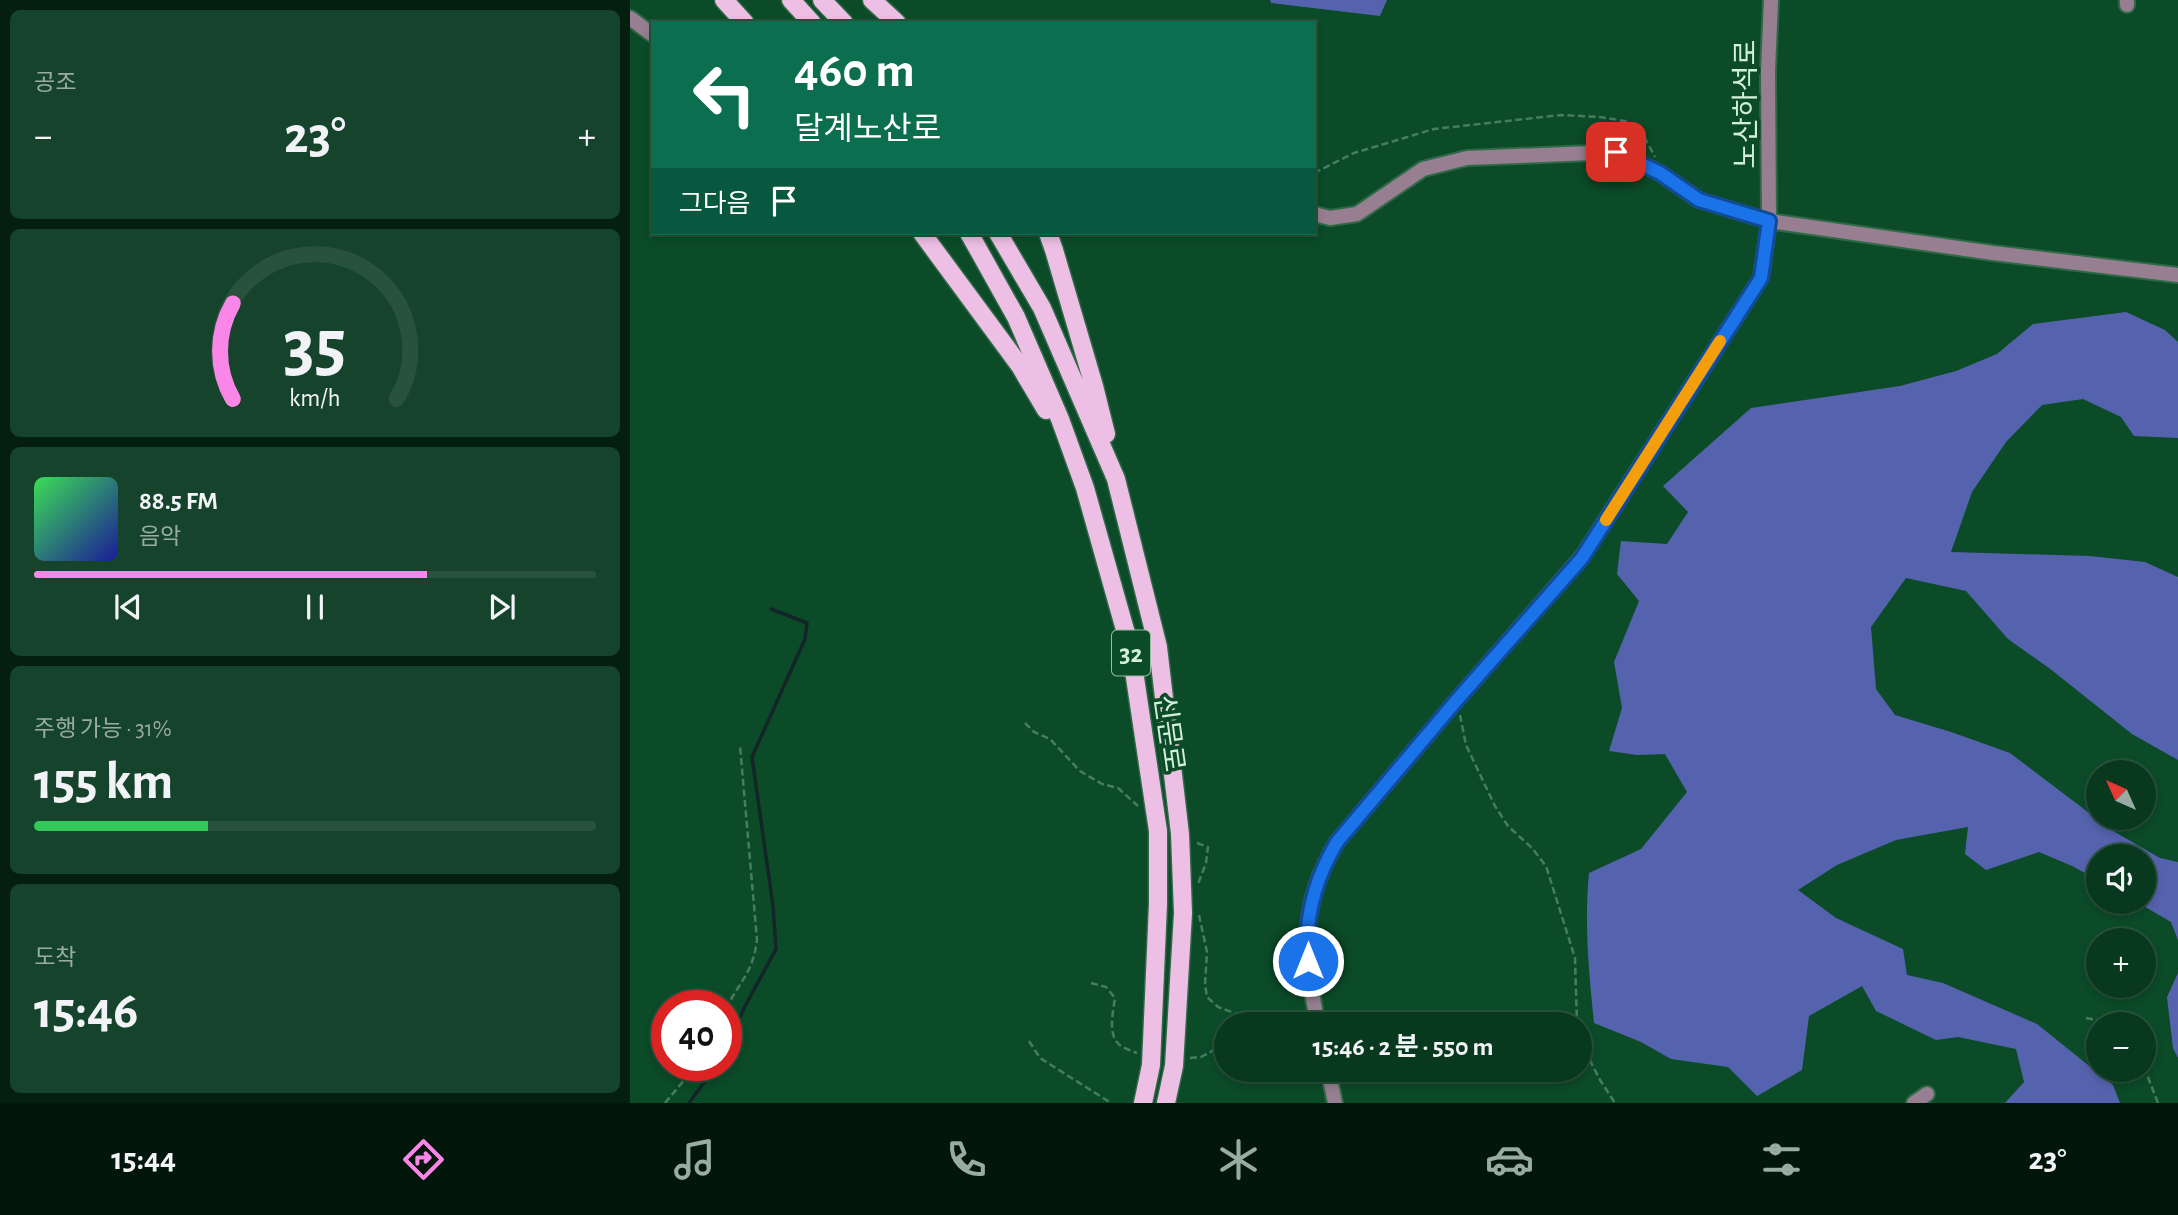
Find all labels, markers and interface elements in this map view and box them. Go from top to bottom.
street label: 노산하석로 [1731,40,1761,168]
text: 460 m [794,47,915,96]
icon: left [679,49,770,140]
text: 공조 [34,72,76,95]
text: 23° [284,110,346,162]
text: 달계노산로 [794,113,941,145]
text: − [34,118,52,156]
text: + [578,118,596,156]
pin [1586,122,1646,182]
icon: arrive [1597,133,1635,171]
icon: arrive [765,182,803,220]
text: 그다음 [679,191,751,217]
text: 35 [284,311,346,384]
text: km/h [289,386,341,411]
text: 88.5 FM [139,488,218,514]
text: 음악 [139,526,181,549]
icon: previous [109,588,147,626]
icon: pause [296,588,334,626]
icon: next [483,588,521,626]
road number: 32 [1112,631,1150,676]
street label: 신문로 [1149,693,1189,773]
text: 주행 가능 · 31% [34,718,172,741]
text: 155 km [34,756,173,808]
north arrow [2086,760,2156,830]
map controls [2086,760,2156,1082]
button: sound [2086,844,2156,914]
position arrow [1271,924,1345,998]
button: + [2086,928,2156,998]
text: 도착 [34,947,76,970]
text: 15:46 [34,985,138,1037]
speed limit sign: 40 [651,990,742,1081]
button: − [2086,1012,2156,1082]
text: 15:46 · 2 분 · 550 m [1313,1034,1493,1060]
icon: directions [399,1135,448,1184]
icon: music [670,1135,719,1184]
icon: phone [942,1135,991,1184]
icon: climate [1214,1135,1263,1184]
icon: car [1485,1135,1534,1184]
icon: filters [1757,1135,1806,1184]
text: 15:44 [111,1143,176,1175]
text: 23° [2028,1143,2067,1175]

